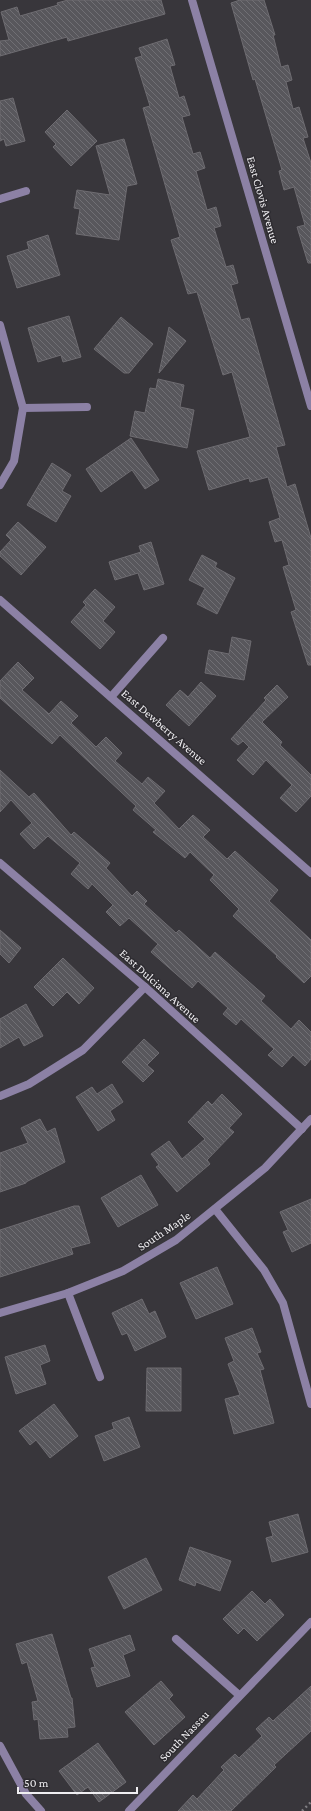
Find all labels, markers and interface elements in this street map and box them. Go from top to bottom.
street label: East Clovis Avenue [244,155,282,245]
street label: East Dewberry Avenue [119,686,209,768]
street label: East Dulciana Avenue [117,946,203,1026]
street label: South Maple [135,1208,193,1254]
street label: South Nassau [156,1707,212,1764]
scale bar [18,1769,137,1795]
text: 50 m [24,1776,49,1790]

